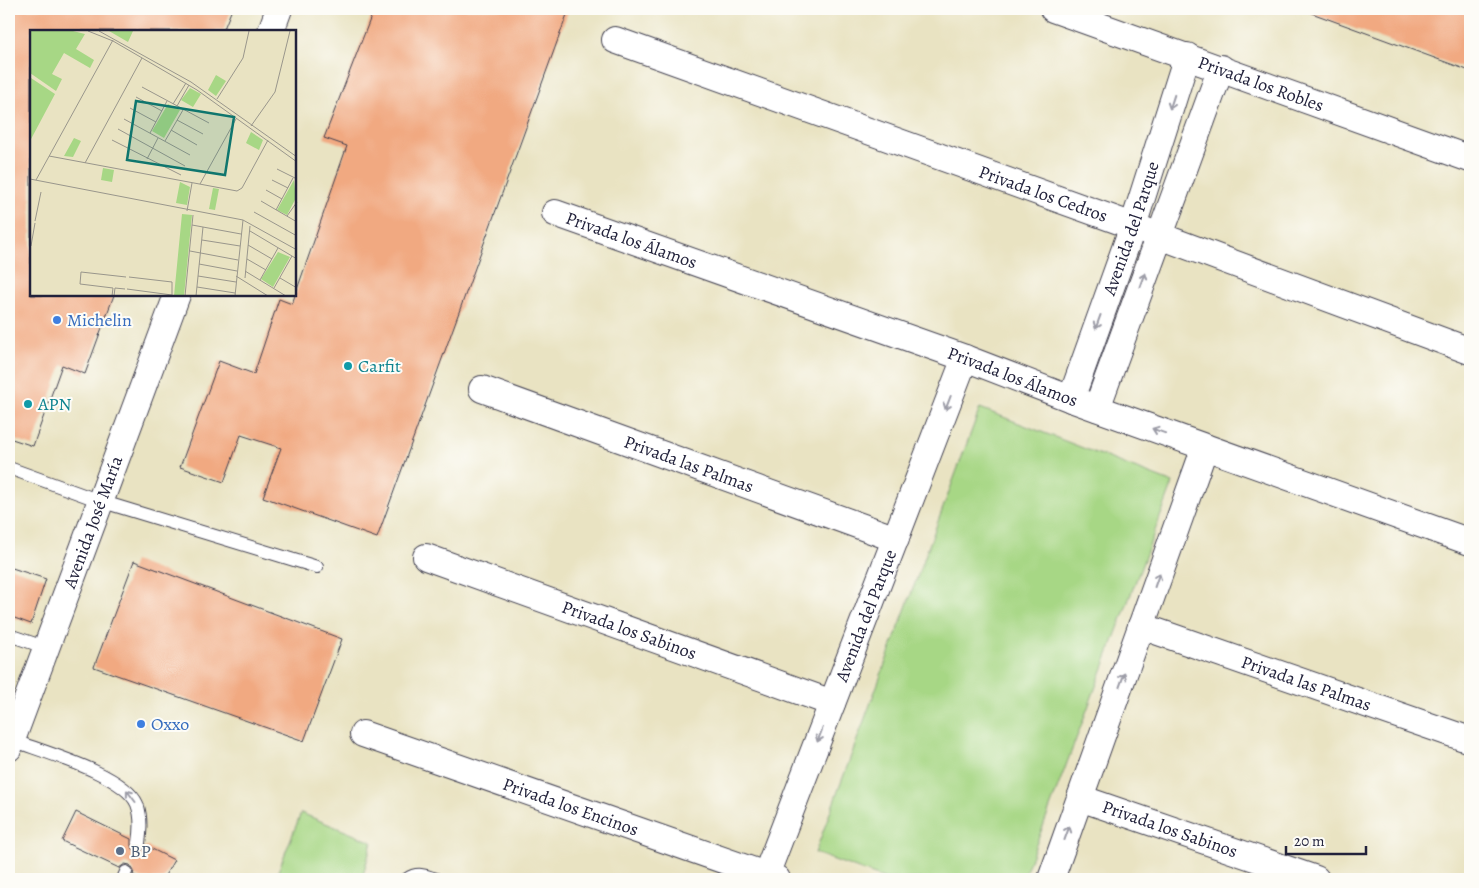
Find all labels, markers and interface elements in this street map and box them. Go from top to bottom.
inset map [30,30,296,296]
street label: Privada los Robles [1195,50,1327,117]
one-way arrow [1167,94,1177,110]
street label: Avenida del Parque [1097,158,1165,300]
street label: Privada los Cedros [975,160,1111,228]
street label: Privada los Álamos [562,206,700,274]
one-way arrow [1139,273,1148,288]
place label: Michelin [67,308,132,332]
marker: Michelin [51,314,63,326]
one-way arrow [1093,314,1102,330]
street label: Privada los Álamos [944,341,1081,412]
place label: Carfit [358,354,401,378]
marker: Carfit [342,360,354,372]
place label: APN [37,392,71,416]
one-way arrow [942,396,951,411]
marker: APN [22,398,34,410]
one-way arrow [1152,426,1167,435]
street label: Privada las Palmas [621,429,757,498]
street label: Avenida José María [57,452,129,593]
street label: Avenida del Parque [829,546,902,686]
one-way arrow [1153,572,1163,588]
street label: Privada los Sabinos [559,595,700,665]
street label: Privada las Palmas [1238,650,1375,717]
one-way arrow [1118,673,1127,689]
place label: Oxxo [151,712,189,736]
marker: Oxxo [135,718,147,730]
one-way arrow [815,726,824,742]
street label: Privada los Encinos [499,772,642,842]
one-way arrow [126,789,136,803]
street label: Privada los Sabinos [1099,795,1241,863]
scale bar [1286,823,1366,855]
one-way arrow [1063,826,1072,842]
text: 20 m [1294,831,1325,851]
place label: BP [130,839,151,863]
marker: BP [114,845,126,857]

